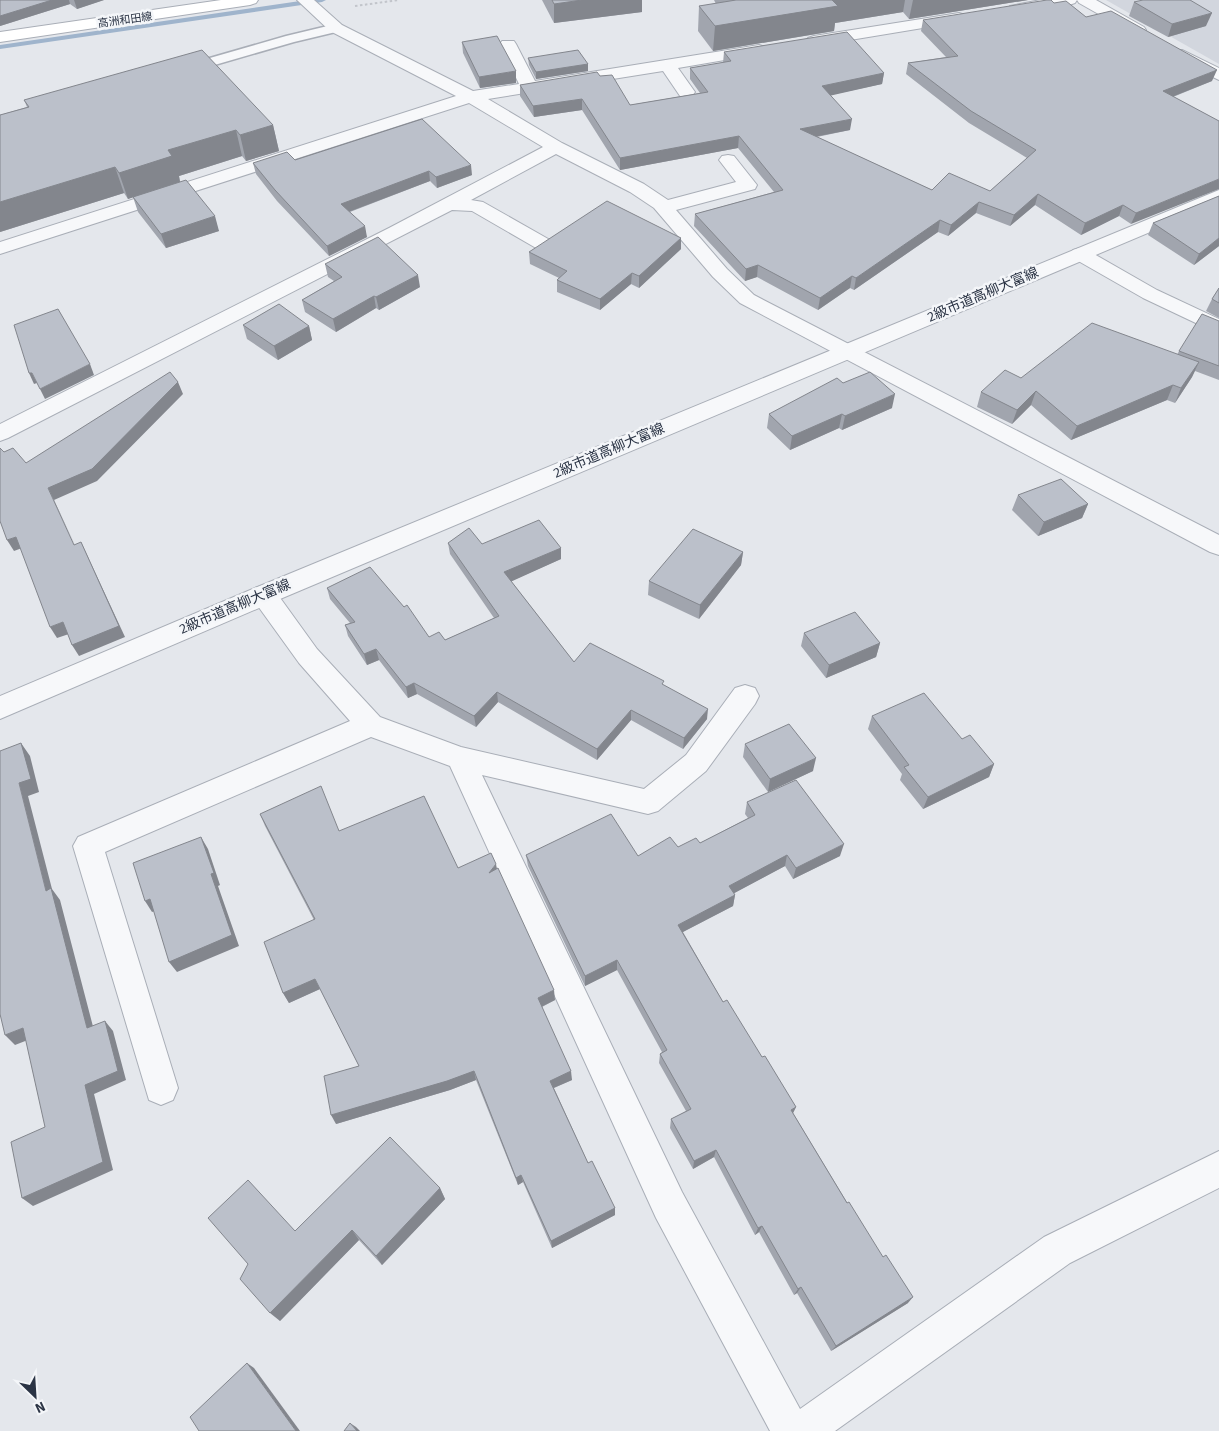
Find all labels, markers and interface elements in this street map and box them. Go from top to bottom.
street label: 高洲和田線 [97,9,153,31]
street label: 2級市道高柳大富線 [924,263,1042,327]
street label: 2級市道高柳大富線 [550,419,668,483]
street label: 2級市道高柳大富線 [176,575,294,639]
north arrow [10,1371,60,1421]
text: N [32,1396,49,1418]

